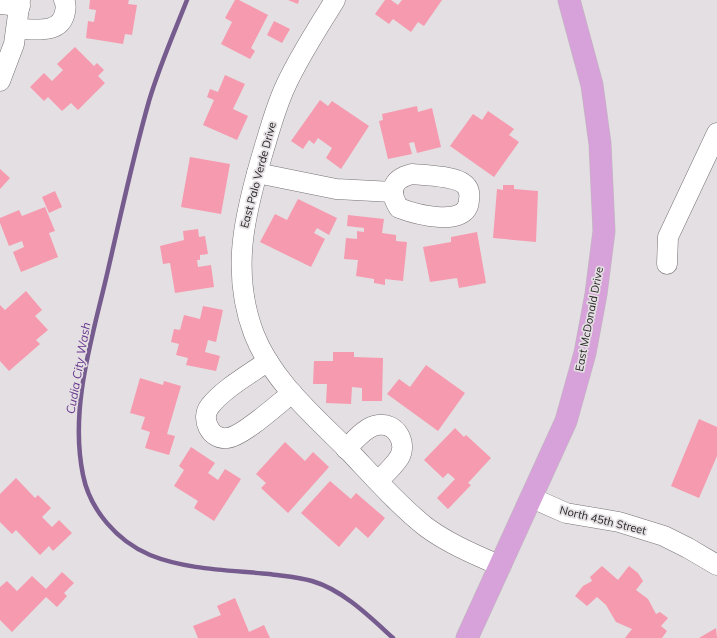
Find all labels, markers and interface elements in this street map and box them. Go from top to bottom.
street label: East Palo Verde Drive [237,120,279,230]
street label: East McDonald Drive [572,266,606,372]
water label: Cudia City Wash [63,321,93,415]
street label: North 45th Street [558,502,648,538]

